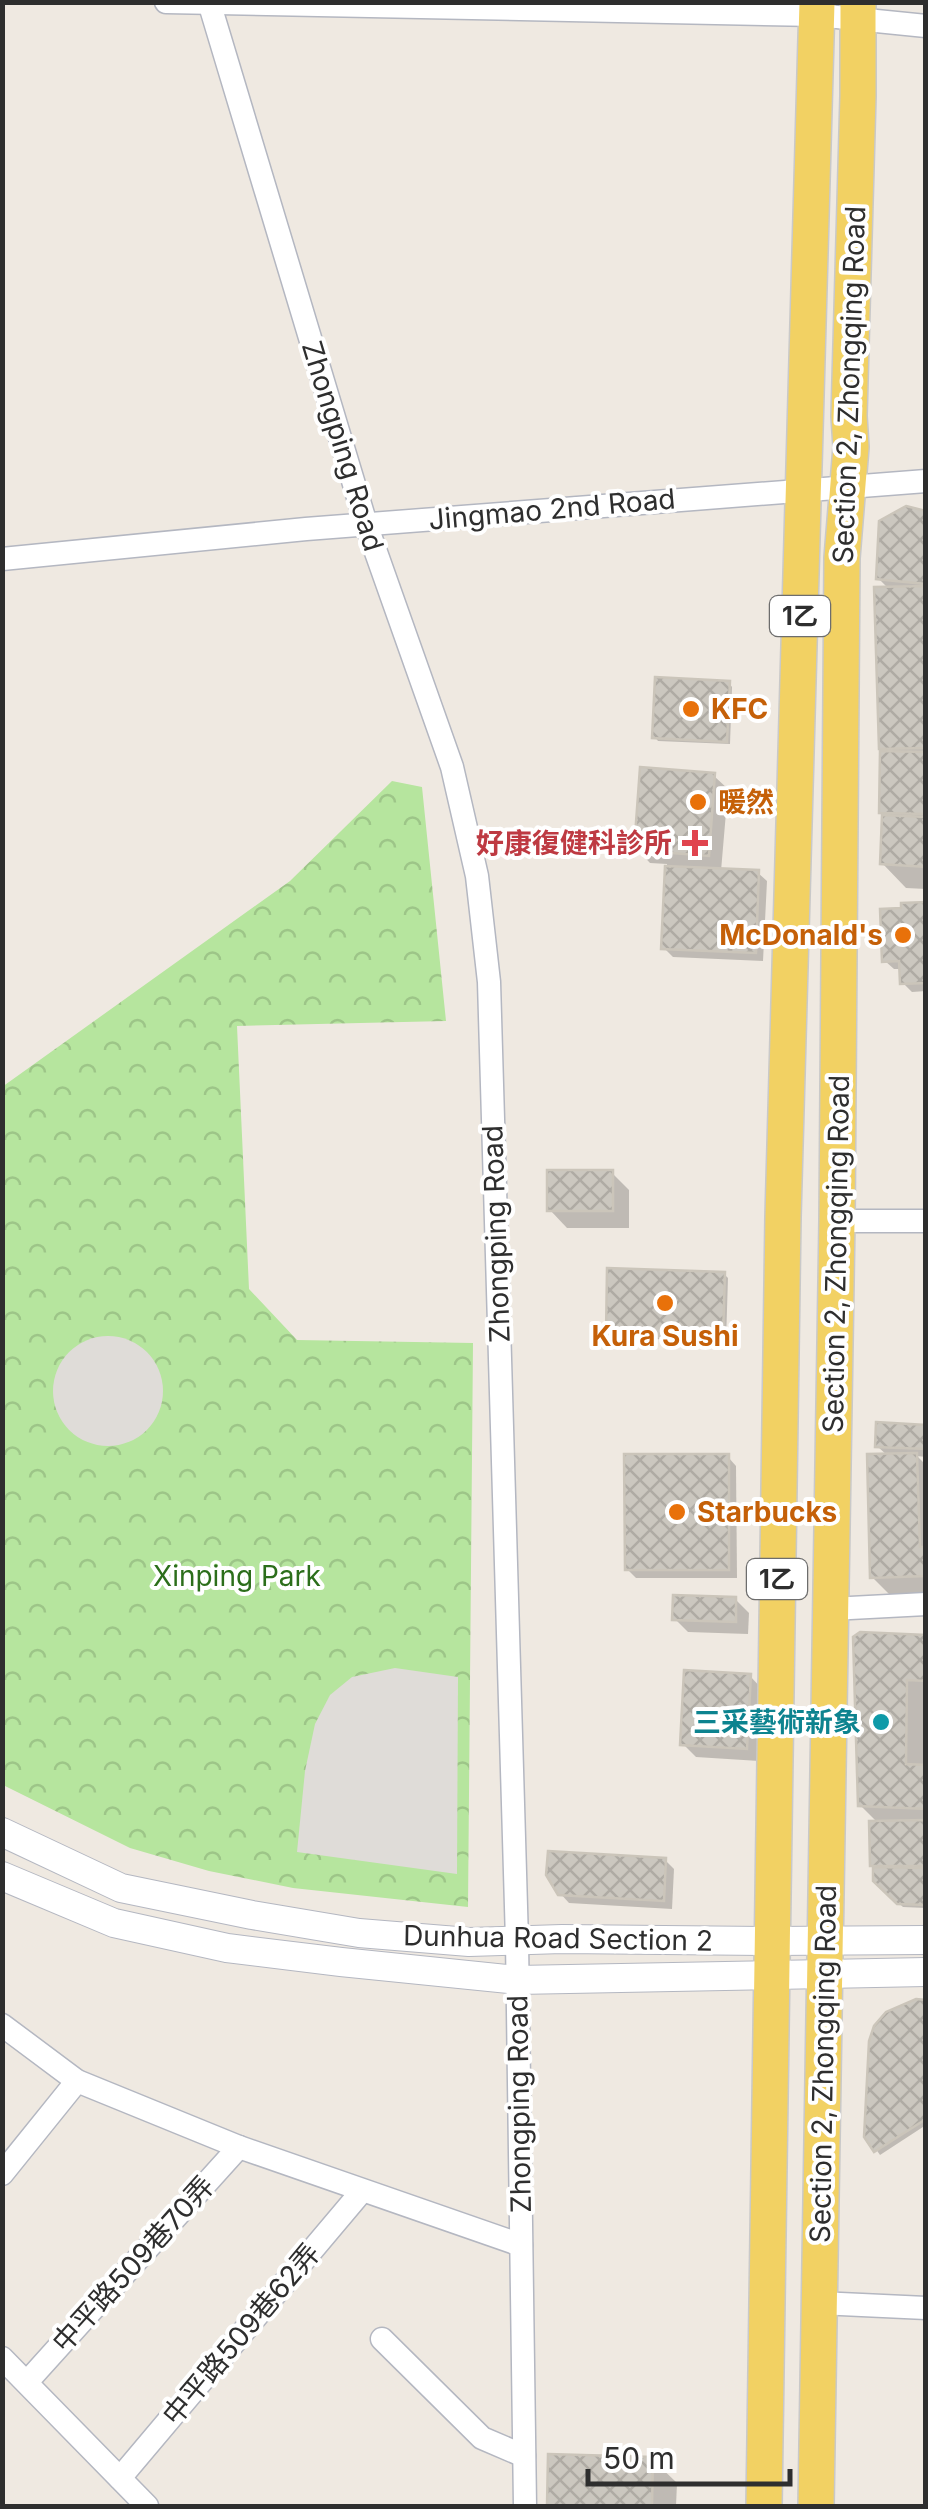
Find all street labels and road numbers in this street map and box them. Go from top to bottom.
street label: Section 2, Zhongqing Road [826,205,872,565]
street label: Zhongping Road [295,337,391,555]
street label: Jingmao 2nd Road [427,481,677,537]
road number: 1乙 [770,596,830,636]
street label: Section 2, Zhongqing Road [816,1075,856,1433]
street label: Zhongping Road [475,1125,517,1343]
road number: 1乙 [747,1559,807,1599]
street label: Section 2, Zhongqing Road [803,1885,843,2243]
street label: Dunhua Road Section 2 [403,1918,713,1958]
street label: Zhongping Road [500,1995,538,2213]
street label: 中平路509巷70弄 [45,2169,221,2359]
street label: 中平路509巷62弄 [155,2236,327,2432]

